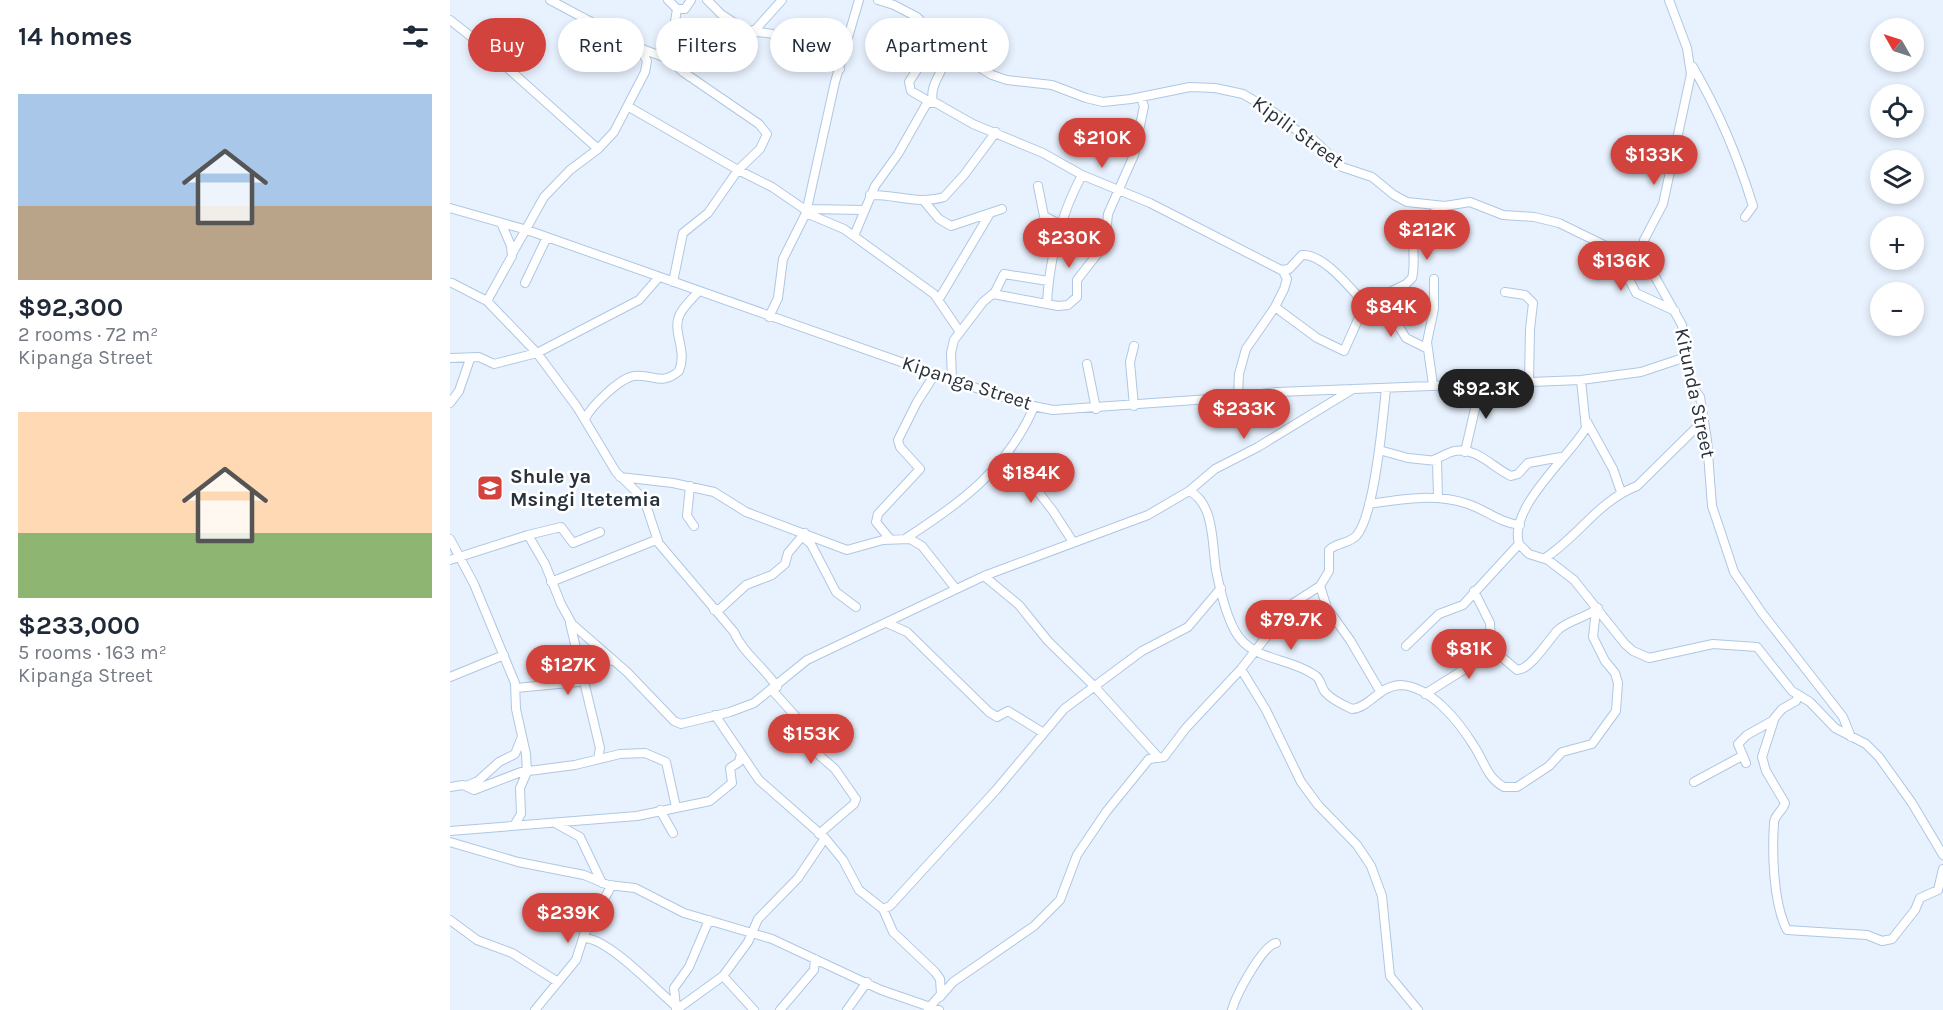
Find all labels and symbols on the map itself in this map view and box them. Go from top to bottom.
north arrow [1870,18,1924,72]
street label: Kipili Street [1248,91,1348,173]
pin: $210K [1060,118,1144,169]
pin: $133K [1612,135,1696,186]
pin: $212K [1385,210,1469,261]
pin: $230K [1027,218,1111,269]
pin: $136K [1579,241,1663,292]
pin: $84K [1355,287,1427,338]
street label: Kitunda Street [1670,326,1720,461]
street label: Kipanga Street [899,351,1035,415]
pin: $92.3K [1437,369,1535,420]
pin: $233K [1202,389,1286,440]
pin: $184K [989,453,1073,504]
place label: Shule ya Msingi Itetemia [510,465,661,511]
school or university icon: Shule ya Msingi Itetemia [475,473,505,503]
pin: $79.7K [1242,600,1340,651]
pin: $81K [1433,629,1505,680]
pin: $127K [526,645,610,696]
pin: $153K [769,714,853,765]
pin: $239K [526,893,610,944]

